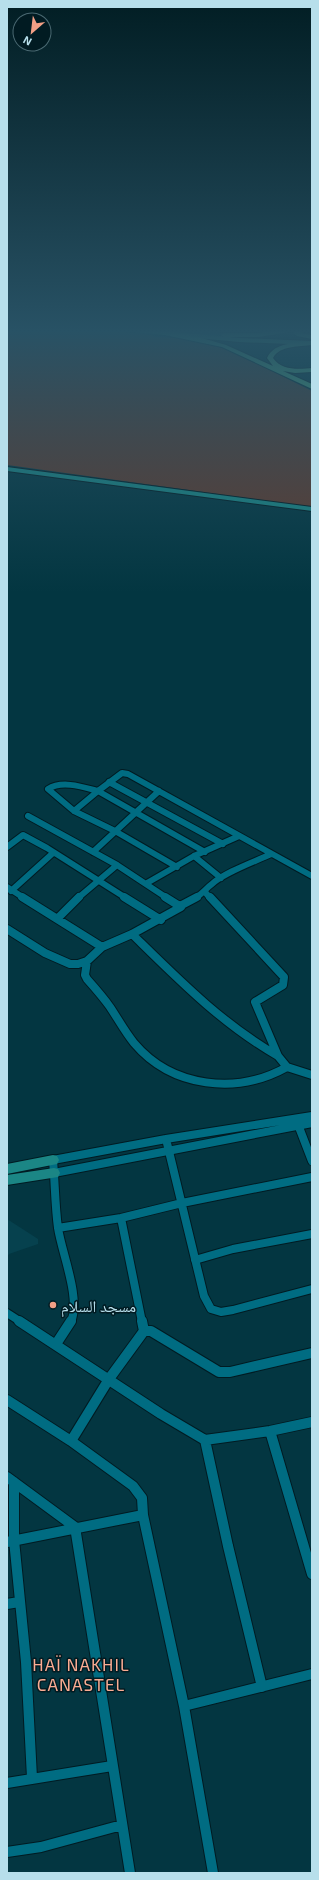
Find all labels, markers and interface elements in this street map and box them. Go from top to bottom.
north arrow [12,12,52,52]
text: N [20,34,34,49]
place label: مسجد السلام [61,1296,136,1317]
marker: مسجد السلام [48,1300,58,1310]
district label: HAÏ NAKHIL CANASTEL [32,1654,130,1694]

